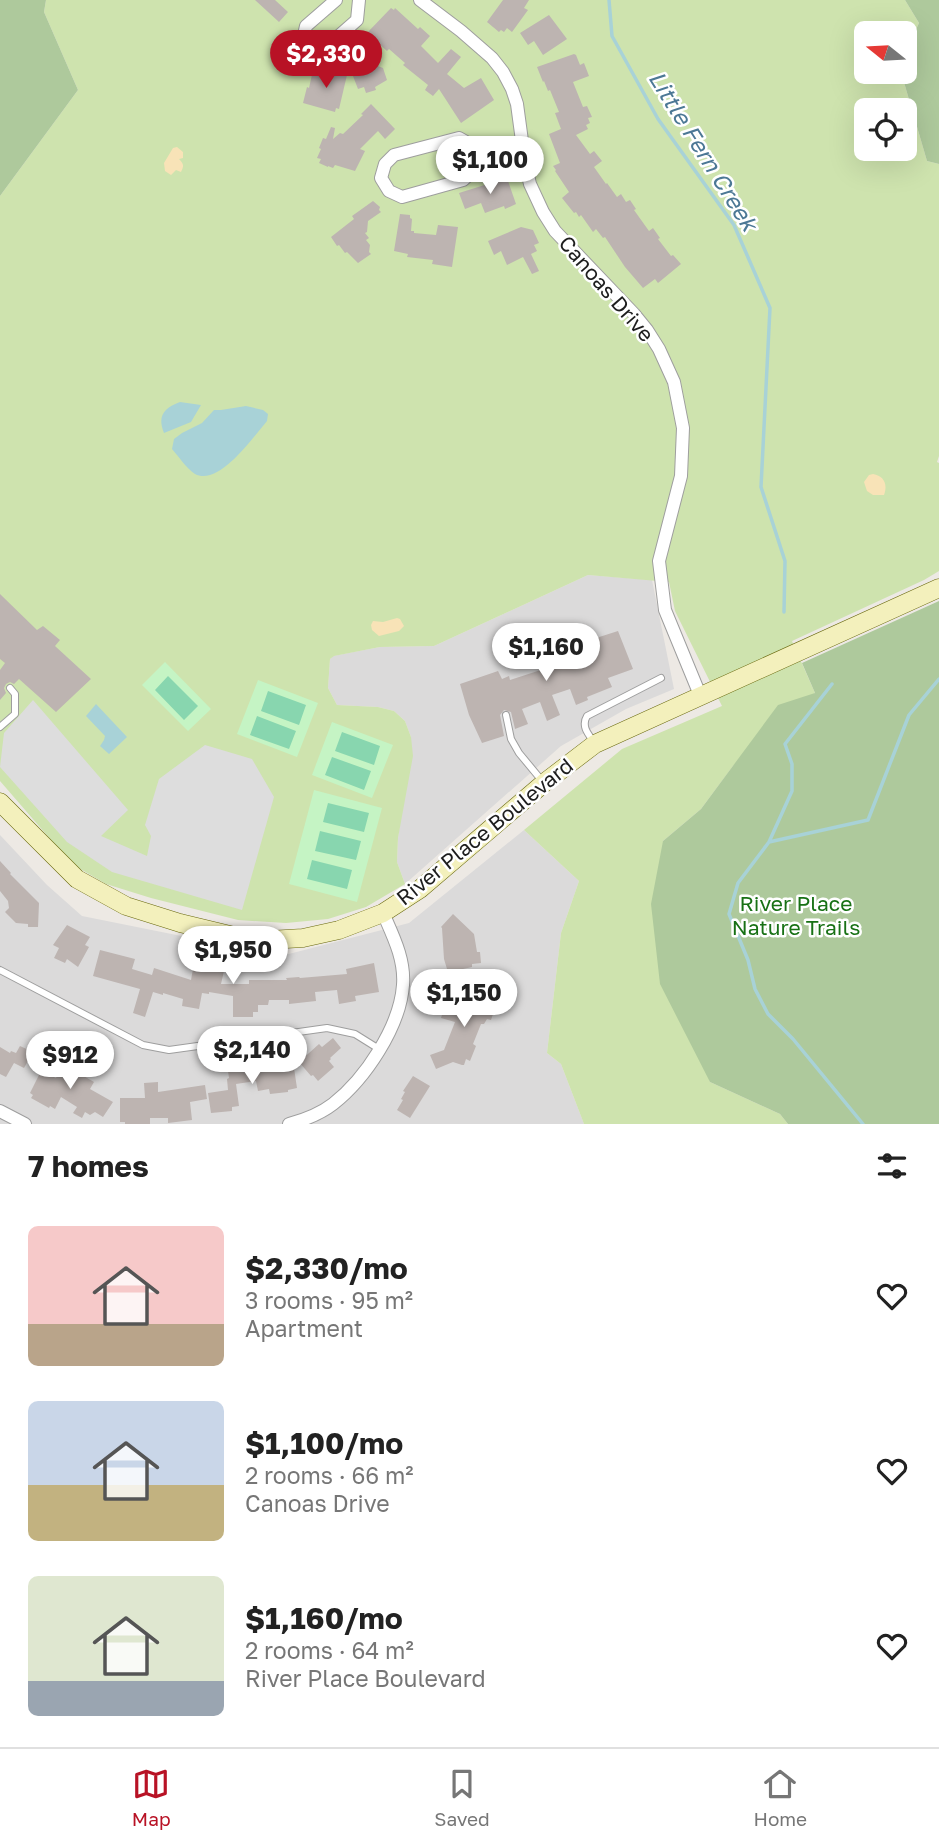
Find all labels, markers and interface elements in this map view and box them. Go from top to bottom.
north arrow [854,21,917,84]
map controls [854,21,917,161]
pin: $2,330 [269,31,383,90]
text: $2,330 [286,39,366,67]
water label: Little Fern Creek [643,65,765,237]
button: locate [854,98,917,161]
pin: $1,100 [433,136,547,196]
text: $1,100 [452,145,528,173]
street label: Canoas Drive [554,230,660,347]
pin: $1,160 [489,624,603,683]
text: $1,160 [508,632,584,660]
street label: River Place Boulevard [391,752,578,910]
park label: River Place Nature Trails [732,890,860,940]
pin: $1,950 [176,926,290,986]
text: $1,950 [194,935,272,963]
pin: $1,150 [407,970,521,1029]
text: $1,150 [426,978,502,1006]
pin: $2,140 [195,1026,309,1086]
pin: $912 [29,1032,111,1091]
text: $2,140 [213,1035,291,1063]
text: $912 [42,1040,98,1068]
icon: filters [873,1147,911,1185]
text: 7 homes [28,1148,149,1184]
text: $2,330/mo [245,1250,408,1286]
icon: home [84,1254,168,1338]
icon: heart [873,1277,911,1315]
text: 3 rooms · 95 m² [245,1286,413,1314]
text: Apartment [245,1314,363,1342]
text: $1,100/mo [245,1425,403,1461]
icon: home [84,1429,168,1513]
icon: heart [873,1452,911,1490]
text: 2 rooms · 66 m² [245,1461,414,1489]
text: Canoas Drive [245,1489,390,1517]
text: $1,160/mo [245,1600,403,1636]
icon: home [84,1604,168,1688]
icon: heart [873,1627,911,1665]
text: 2 rooms · 64 m² [245,1636,414,1664]
text: River Place Boulevard [245,1664,486,1692]
tab: Map [132,1765,171,1830]
tab: Saved [434,1765,490,1830]
tab: Home [753,1765,807,1830]

